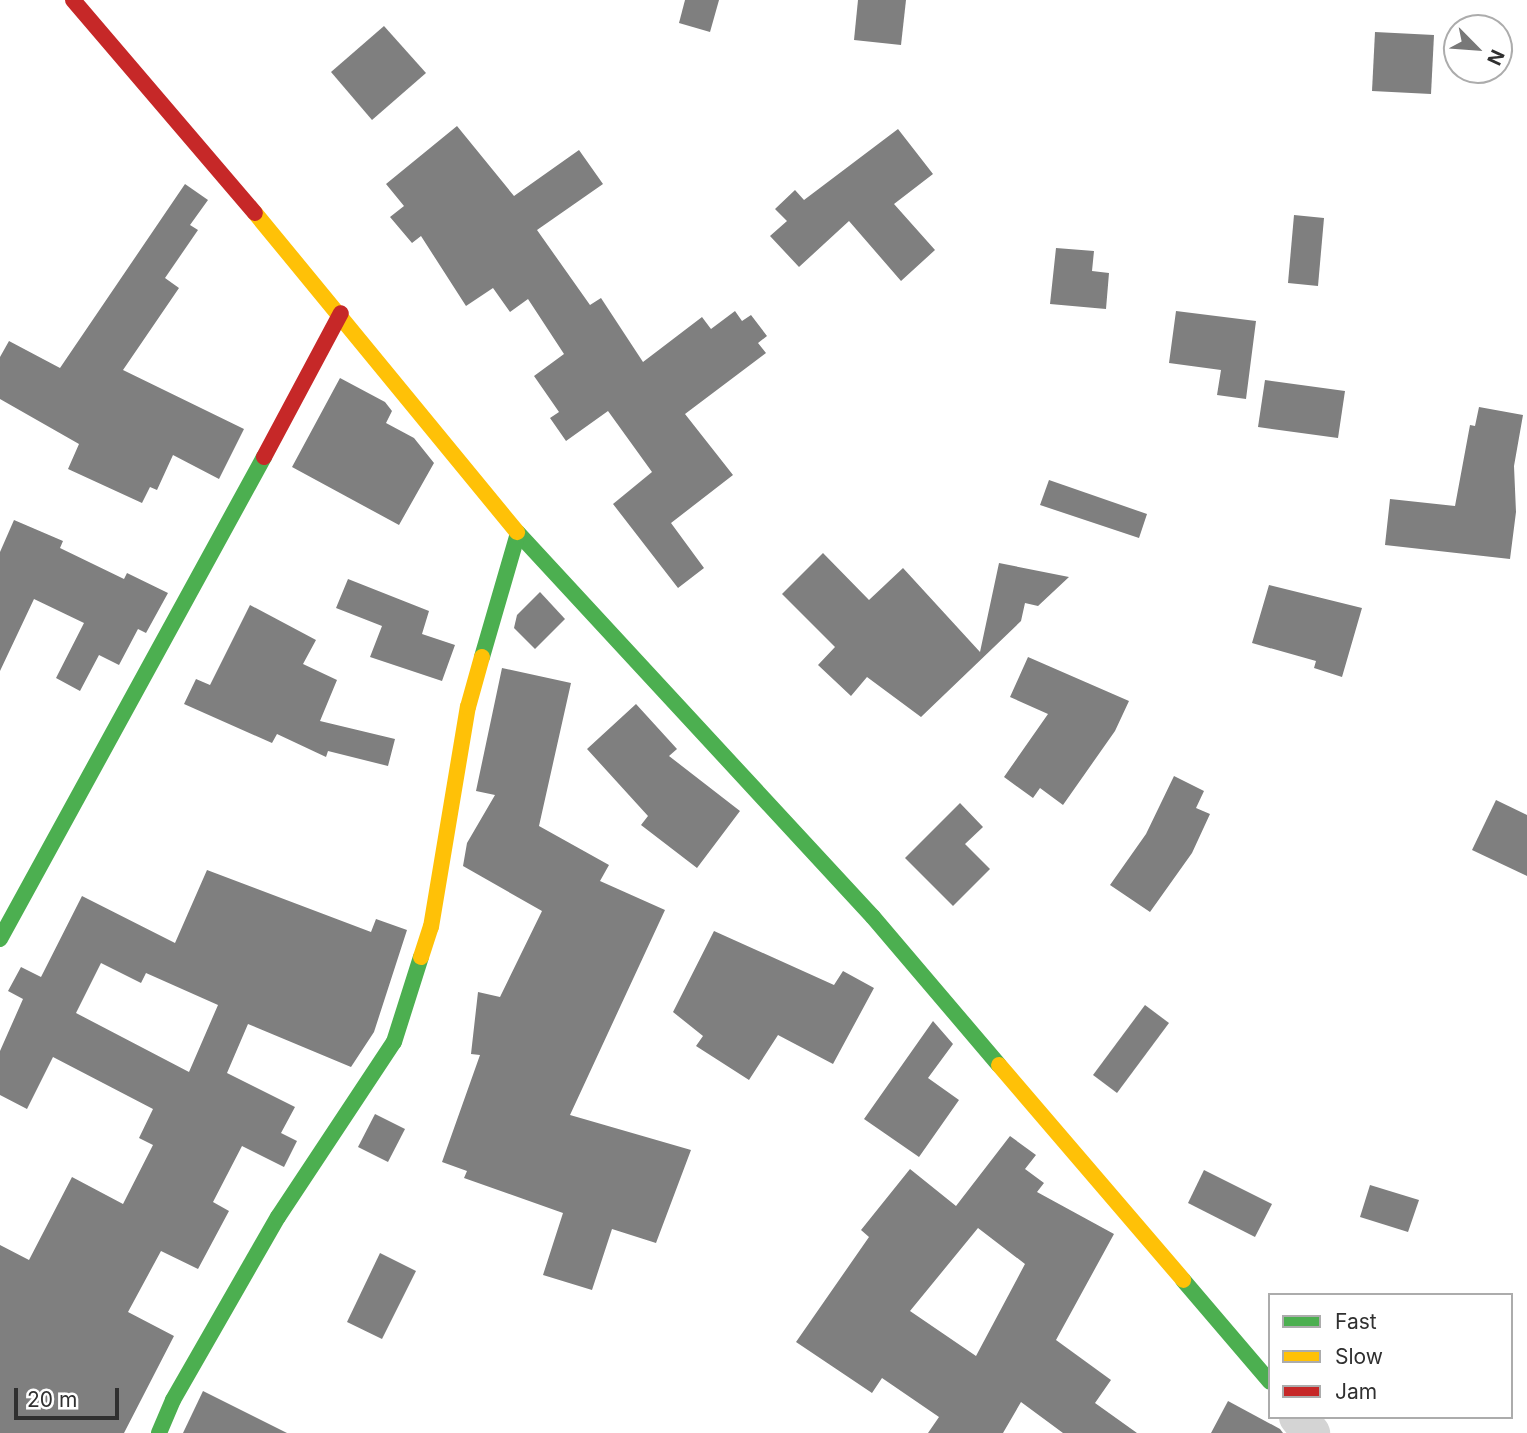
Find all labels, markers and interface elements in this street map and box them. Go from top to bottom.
north arrow [1443,14,1513,84]
text: N [1482,46,1509,69]
legend [1268,1293,1513,1419]
text: Fast [1335,1309,1377,1334]
text: Slow [1335,1344,1383,1369]
scale bar [18,1374,122,1418]
text: Jam [1335,1379,1377,1404]
text: 20 m [27,1387,77,1412]

